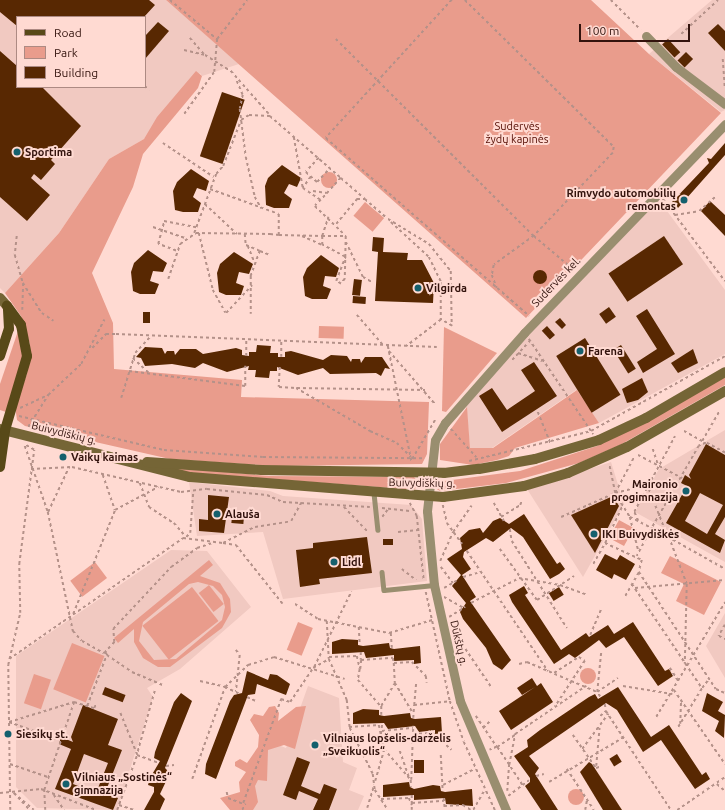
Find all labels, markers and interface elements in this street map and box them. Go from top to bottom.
legend [16,16,146,88]
scale bar [581,16,692,42]
text: 100 m [586,24,619,37]
text: Road [54,26,82,39]
text: Park [54,46,78,59]
text: Building [54,66,98,79]
park label: Sudervės žydų kapinės [485,120,549,146]
place label: Sportima [25,145,72,159]
marker: Sportima [12,147,22,157]
place label: Rimvydo automobilių remontas [566,187,676,213]
marker: Rimvydo automobilių remontas [679,195,689,205]
street label: Sudervės kel. [529,254,583,310]
place label: Vilgirda [426,281,467,295]
marker: Vilgirda [413,283,423,293]
place label: Farena [588,344,623,358]
marker: Farena [575,346,585,356]
street label: Buivydiškių g. [30,419,98,447]
place label: Vaikų kaimas [71,450,138,464]
marker: Vaikų kaimas [58,452,68,462]
street label: Buivydiškių g. [389,476,455,490]
place label: Maironio progimnazija [611,478,678,504]
marker: Maironio progimnazija [681,486,691,496]
place label: Alauša [225,507,260,521]
marker: Alauša [212,509,222,519]
place label: IKI Buivydiškės [602,527,679,541]
marker: IKI Buivydiškės [589,529,599,539]
place label: Lidl [342,555,361,569]
marker: Lidl [329,557,339,567]
street label: Dūkštų g. [447,619,471,667]
place label: Siesikų st. [16,727,68,741]
marker: Siesikų st. [3,729,13,739]
place label: Vilniaus lopšelis-darželis „Sveikuolis“ [323,732,451,758]
marker: Vilniaus lopšelis-darželis „Sveikuolis“ [310,740,320,750]
place label: Vilniaus „Sostinės“ gimnazija [74,771,172,797]
marker: Vilniaus „Sostinės“ gimnazija [61,779,71,789]

